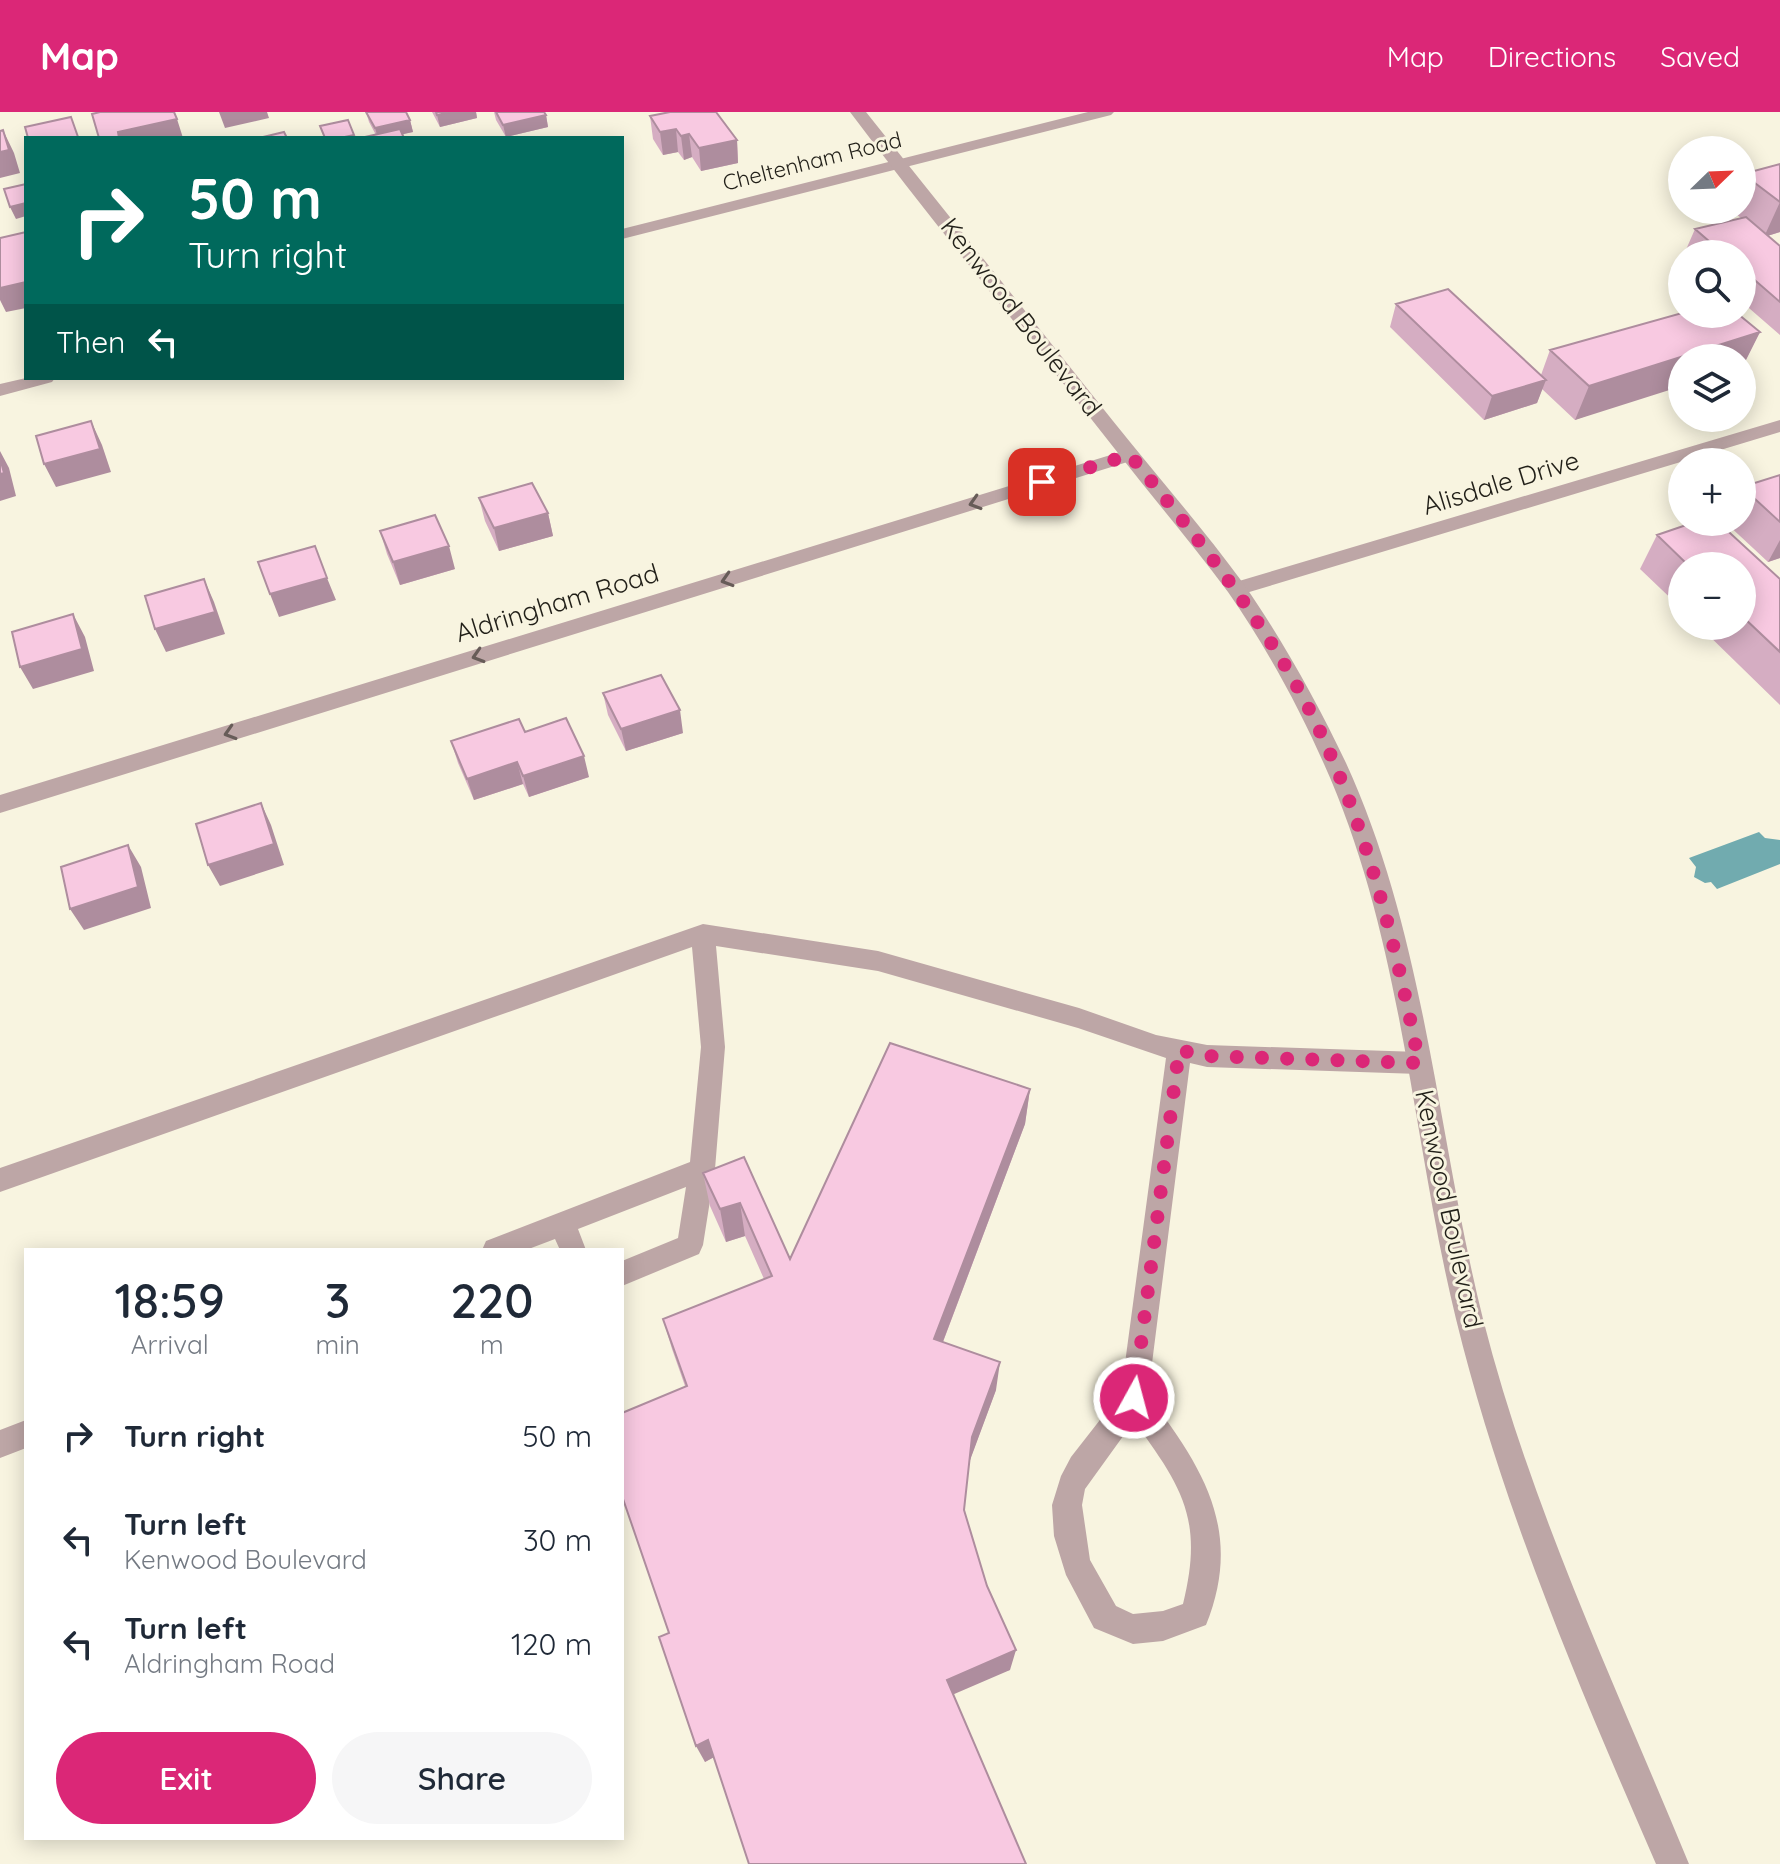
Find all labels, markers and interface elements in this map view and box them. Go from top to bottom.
text: Map [40,32,119,80]
text: Map [1387,39,1444,74]
text: Directions [1488,39,1616,74]
text: Saved [1660,39,1740,74]
street label: Cheltenham Road [720,125,904,197]
north arrow [1668,136,1756,224]
map controls [1668,136,1756,640]
text: 50 m [188,163,322,233]
icon: right [56,168,160,272]
street label: Kenwood Boulevard [934,211,1109,423]
text: Turn right [188,232,347,277]
button: search [1668,240,1756,328]
icon: left [141,320,185,364]
text: Then [56,323,125,361]
button: layers [1668,344,1756,432]
street label: Alisdale Drive [1418,443,1583,522]
pin [1008,448,1076,516]
button: + [1668,448,1756,536]
icon: arrive [1020,460,1064,504]
one-way arrow [969,494,982,510]
button: − [1668,552,1756,640]
street label: Aldringham Road [451,556,663,649]
one-way arrow [720,570,734,586]
one-way arrow [472,647,486,663]
one-way arrow [224,724,237,740]
street label: Kenwood Boulevard [1408,1087,1491,1331]
text: 18:59 [114,1270,225,1330]
text: 3 [325,1270,350,1330]
text: 220 [450,1270,534,1330]
text: Arrival [131,1328,209,1361]
text: min [315,1328,360,1361]
text: m [480,1328,504,1361]
position arrow [1092,1356,1176,1440]
icon: right [56,1414,100,1458]
text: Turn right [124,1417,265,1455]
text: 50 m [522,1417,592,1455]
text: Turn left [124,1505,247,1543]
icon: left [56,1518,100,1562]
text: 30 m [523,1521,592,1559]
text: Kenwood Boulevard [124,1543,367,1576]
text: Turn left [124,1609,247,1647]
icon: left [56,1622,100,1666]
text: 120 m [511,1625,592,1663]
text: Aldringham Road [124,1647,335,1680]
button: Exit [56,1732,316,1824]
button: Share [332,1732,592,1824]

